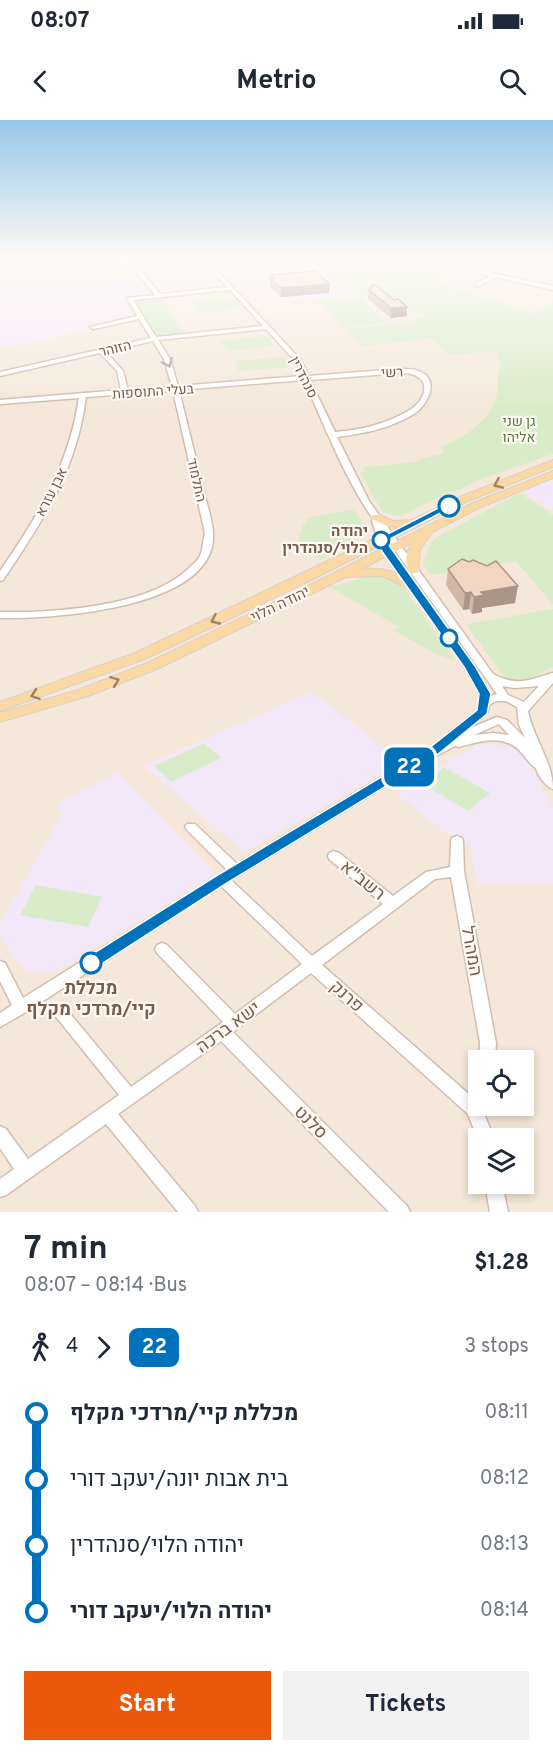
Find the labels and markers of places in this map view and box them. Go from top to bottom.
unlabelled marker [438,495,460,517]
place label: יהודה הלוי/סנהדרין [282,523,368,559]
marker: יהודה הלוי/סנהדרין [372,531,390,549]
unlabelled marker [440,629,458,647]
marker: מכללת קיי/מרדכי מקלף [80,952,102,974]
place label: מכללת קיי/מרדכי מקלף [26,978,156,1022]

